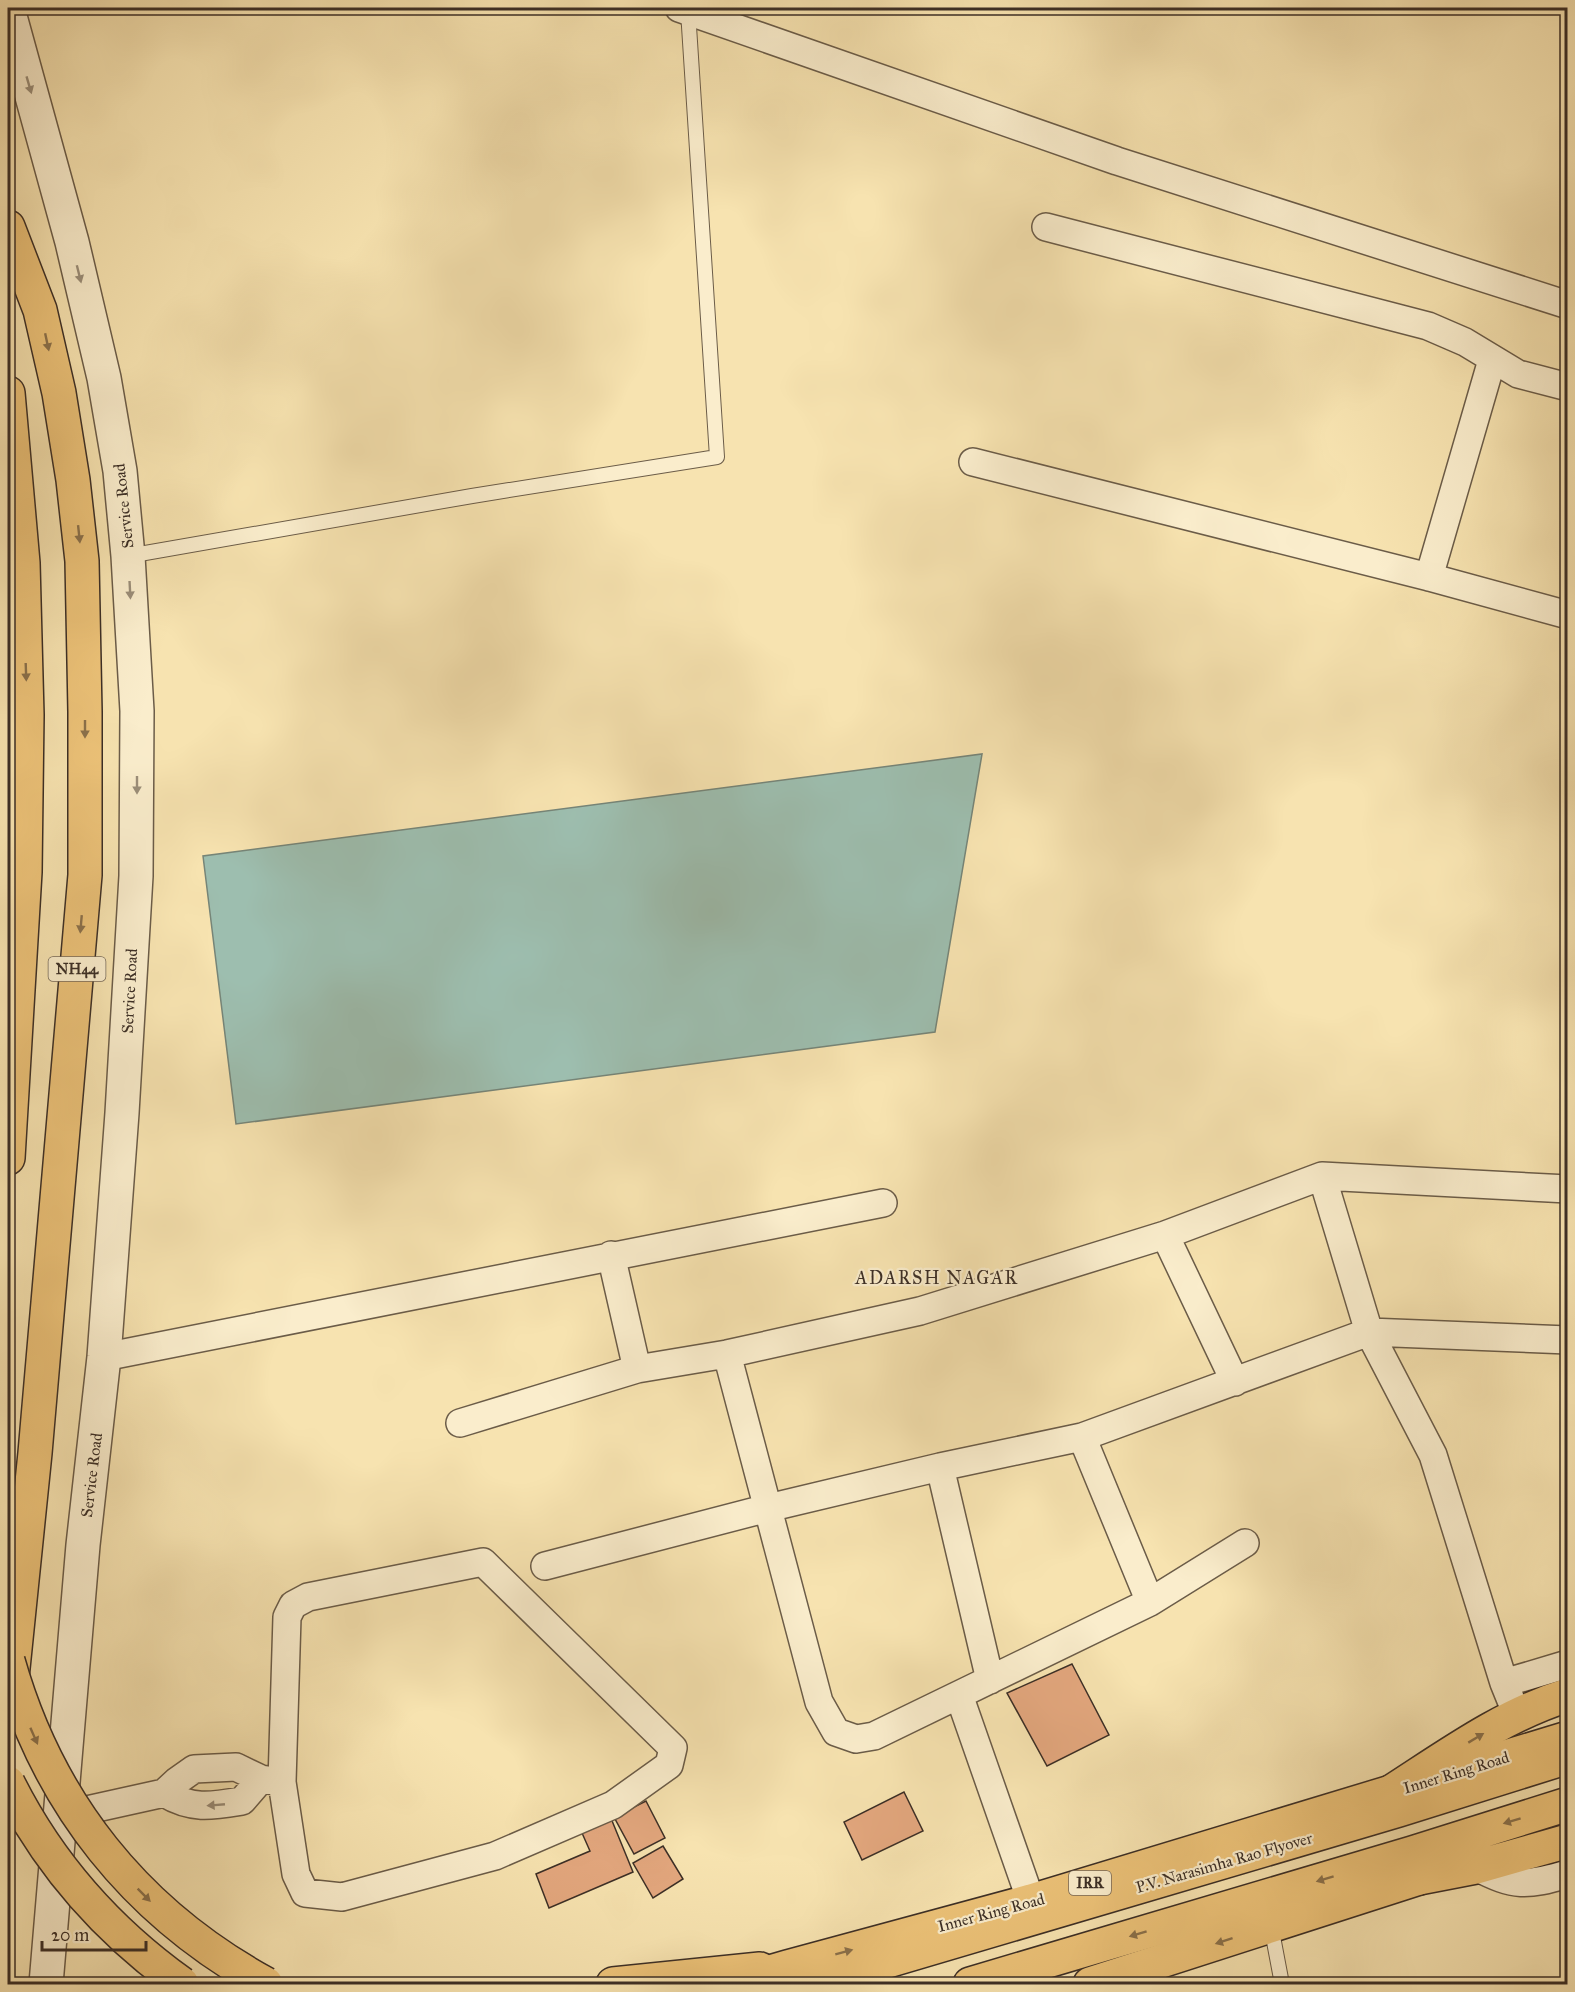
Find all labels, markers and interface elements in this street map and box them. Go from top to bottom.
one-way arrow [25,76,34,94]
one-way arrow [75,264,85,283]
one-way arrow [43,333,53,351]
street label: Service Road [110,463,137,549]
one-way arrow [74,525,84,544]
one-way arrow [125,580,134,599]
one-way arrow [21,662,31,681]
one-way arrow [80,719,90,738]
one-way arrow [132,775,142,794]
one-way arrow [76,914,86,933]
street label: Service Road [118,948,141,1034]
road number: NH44 [48,957,106,981]
district label: ADARSH NAGAR [854,1267,1019,1289]
street label: Service Road [77,1432,106,1518]
one-way arrow [30,1727,39,1744]
one-way arrow [1468,1733,1484,1744]
street label: Inner Ring Road [1401,1747,1512,1799]
one-way arrow [207,1800,226,1809]
one-way arrow [1503,1817,1521,1827]
street label: P.V. Narasimha Rao Flyover [1134,1828,1315,1897]
road number: IRR [1069,1871,1111,1895]
one-way arrow [1316,1875,1334,1884]
one-way arrow [137,1888,151,1902]
street label: Inner Ring Road [936,1889,1047,1937]
scale bar [42,1914,146,1952]
text: 20 m [51,1924,89,1946]
one-way arrow [1129,1930,1147,1939]
one-way arrow [1215,1937,1233,1946]
one-way arrow [835,1946,853,1956]

